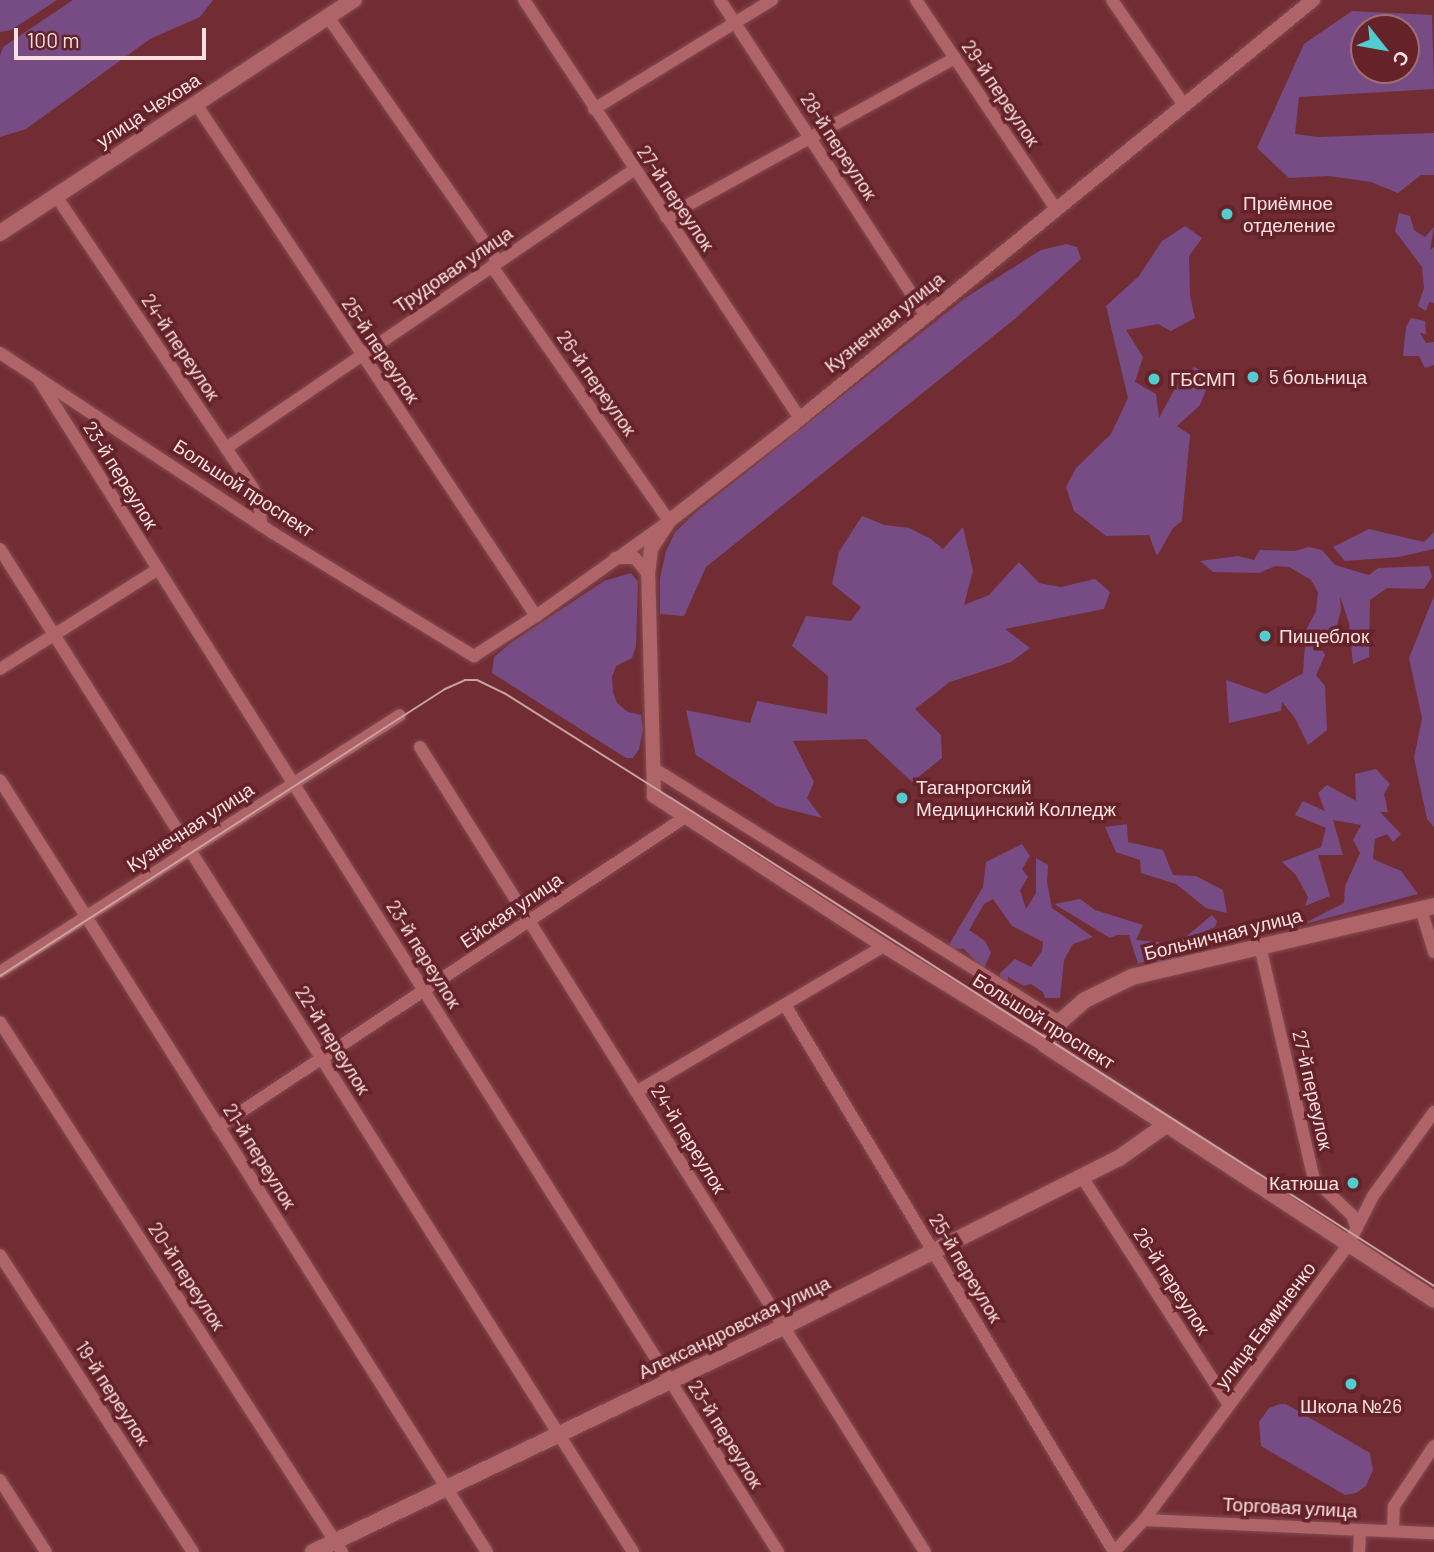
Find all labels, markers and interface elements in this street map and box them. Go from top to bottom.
scale bar [18,14,210,58]
north arrow [1350,14,1420,84]
text: 100 m [27,27,80,52]
street label: 29-й переулок [957,36,1045,150]
text: С [1388,47,1415,71]
street label: улица Чехова [92,68,204,152]
street label: 28-й переулок [796,88,882,204]
street label: 27-й переулок [632,141,720,255]
place label: Приёмное отделение [1243,192,1336,236]
marker: Приёмное отделение [1217,204,1237,224]
street label: Трудовая улица [389,221,517,317]
street label: Кузнечная улица [820,267,948,377]
street label: 24-й переулок [137,289,225,405]
street label: 25-й переулок [337,293,425,407]
street label: 26-й переулок [552,326,642,440]
place label: 5 больница [1269,366,1367,388]
marker: 5 больница [1243,367,1263,387]
place label: ГБСМП [1170,368,1236,390]
marker: ГБСМП [1144,369,1164,389]
street label: 23-й переулок [79,417,163,533]
street label: Большой проспект [170,434,318,542]
place label: Пищеблок [1279,625,1369,647]
marker: Пищеблок [1257,628,1273,644]
place label: Таганрогский Медицинский Колледж [916,776,1116,820]
street label: Кузнечная улица [122,777,258,877]
marker: Таганрогский Медицинский Колледж [894,790,910,806]
street label: Ейская улица [456,867,566,953]
street label: 23-й переулок [382,896,466,1012]
street label: Больничная улица [1142,903,1304,965]
street label: Большой проспект [969,968,1119,1074]
street label: 22-й переулок [291,982,375,1098]
street label: 27-й переулок [1288,1028,1338,1152]
street label: 24-й переулок [647,1081,731,1197]
street label: 21-й переулок [219,1099,301,1213]
place label: Катюша [1269,1172,1339,1194]
marker: Катюша [1345,1175,1361,1191]
street label: 25-й переулок [925,1209,1007,1327]
street label: 20-й переулок [144,1218,230,1334]
street label: 26-й переулок [1129,1223,1215,1339]
street label: улица Евминенко [1210,1257,1320,1393]
street label: Александровская улица [634,1271,834,1383]
street label: 19-й переулок [71,1337,155,1449]
street label: 23-й переулок [684,1376,768,1492]
marker: Школа №26 [1343,1376,1359,1392]
place label: Школа №26 [1300,1395,1402,1417]
street label: Торговая улица [1222,1492,1358,1522]

